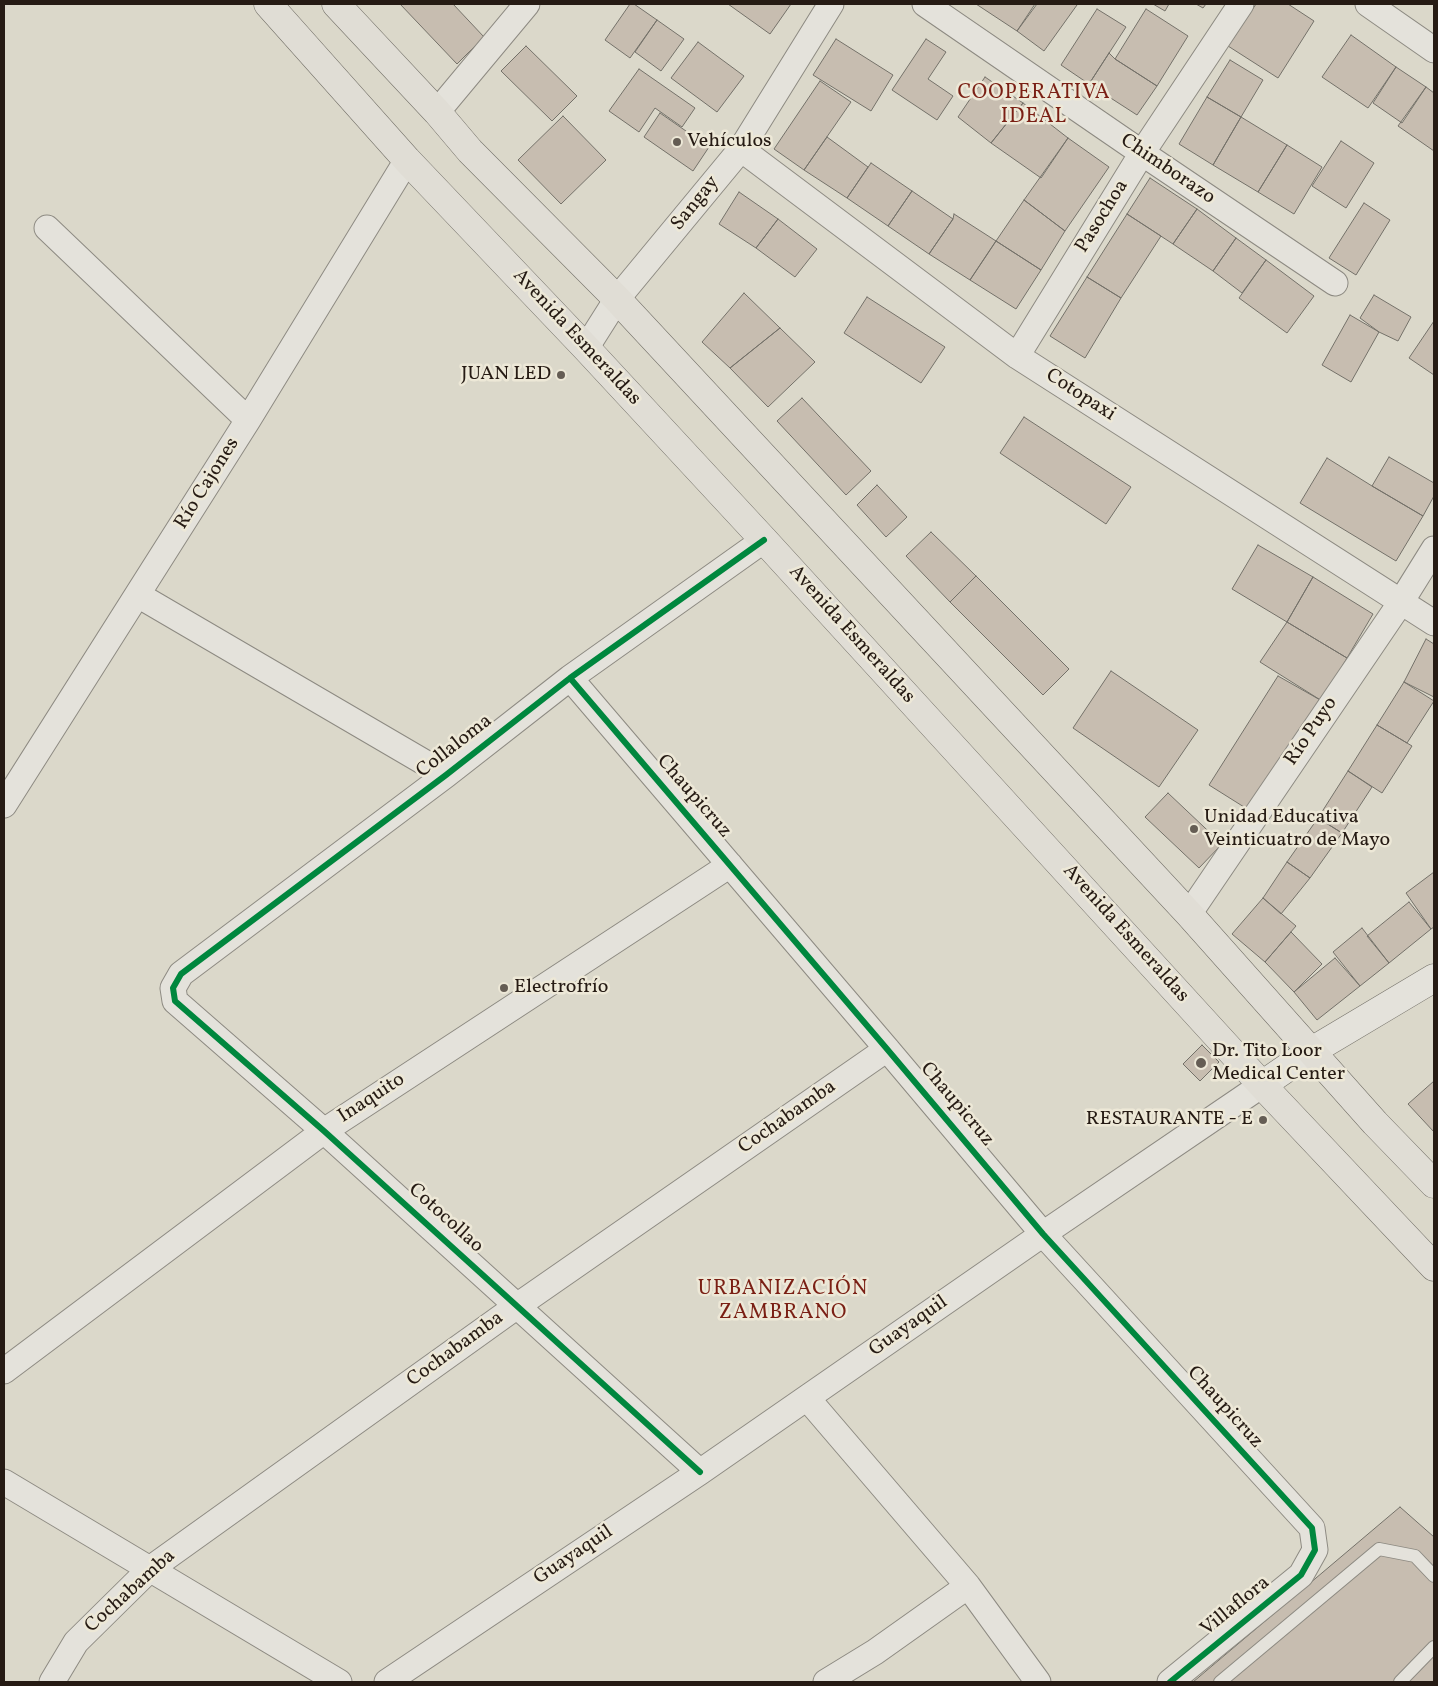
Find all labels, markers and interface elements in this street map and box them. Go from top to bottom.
district label: COOPERATIVA IDEAL [956,81,1112,131]
street label: Chimborazo [1115,129,1219,211]
place label: Vehículos [687,130,772,154]
marker: Vehículos [671,136,683,148]
street label: Sangay [667,172,725,236]
street label: Pasochoa [1071,176,1135,258]
street label: Avenida Esmeraldas [507,265,645,411]
place label: JUAN LED [461,363,551,387]
street label: Cotopaxi [1040,364,1120,428]
marker: JUAN LED [555,369,567,381]
street label: Río Cajones [170,434,246,534]
street label: Avenida Esmeraldas [783,561,919,709]
street label: Río Puyo [1280,693,1344,771]
street label: Collaloma [412,710,498,784]
street label: Chaupicruz [650,751,736,843]
place label: Unidad Educativa Veinticuatro de Mayo [1204,806,1390,853]
marker: Unidad Educativa Veinticuatro de Mayo [1188,823,1200,835]
street label: Avenida Esmeraldas [1057,860,1193,1008]
place label: Electrofrío [514,976,608,1000]
marker: Electrofrío [498,982,510,994]
place label: Dr. Tito Loor Medical Center [1212,1040,1345,1087]
marker: Dr. Tito Loor Medical Center [1194,1056,1208,1070]
street label: Chaupicruz [914,1058,998,1152]
street label: Inaquito [334,1069,410,1129]
street label: Cochabamba [735,1076,841,1160]
place label: RESTAURANTE - E [1086,1108,1253,1132]
marker: RESTAURANTE - E [1257,1114,1269,1126]
street label: Cotocollao [402,1179,488,1259]
district label: URBANIZACIÓN ZAMBRANO [696,1277,870,1327]
street label: Guayaquil [865,1291,953,1363]
street label: Cochabamba [403,1307,509,1393]
street label: Chaupicruz [1181,1362,1267,1454]
street label: Guayaquil [530,1521,618,1591]
street label: Cochabamba [81,1545,181,1639]
street label: Villaflora [1197,1572,1275,1642]

